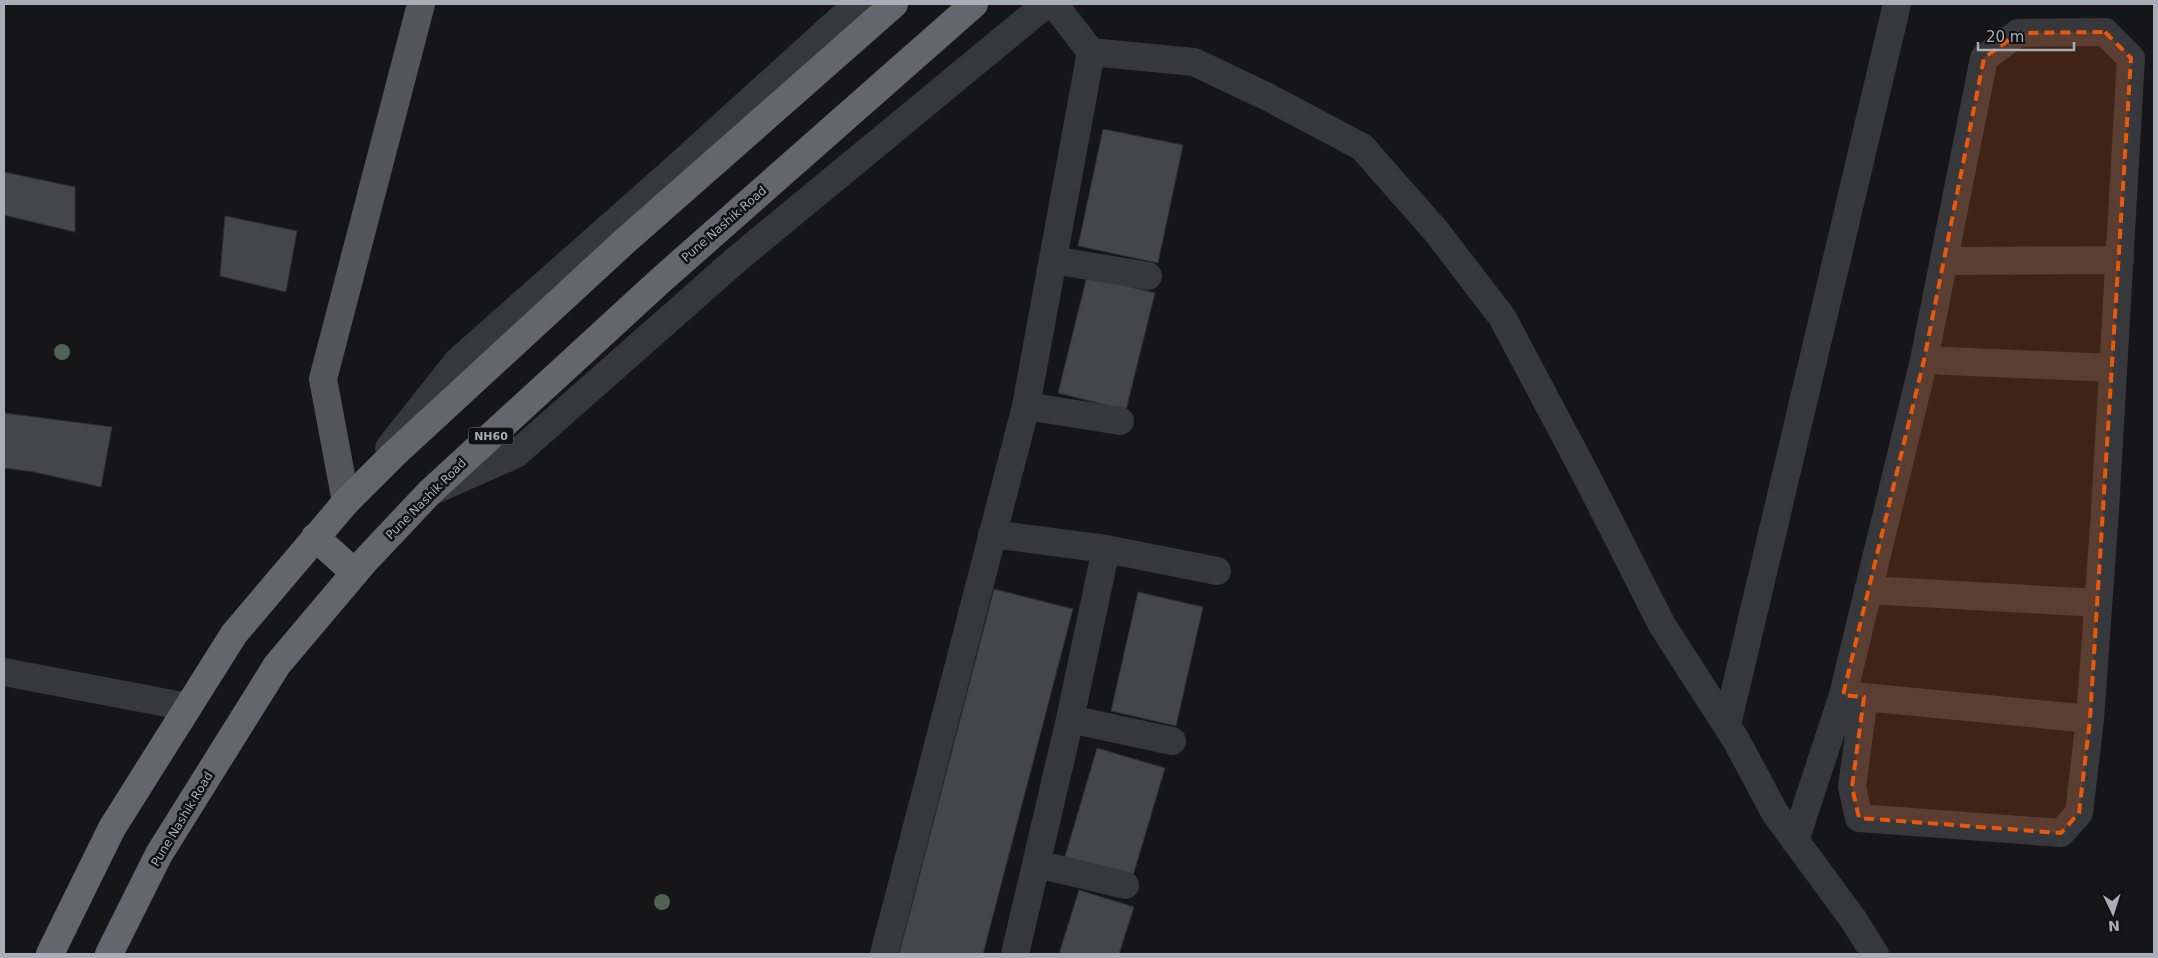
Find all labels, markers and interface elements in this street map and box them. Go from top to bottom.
scale bar [1978,20,2074,52]
text: 20 m [1986,28,2024,46]
street label: Pune Nashik Road [679,183,769,265]
road number: NH60 [468,428,514,444]
street label: Pune Nashik Road [383,456,469,542]
street label: Pune Nashik Road [148,769,216,869]
north arrow [2088,888,2138,938]
text: N [2108,918,2120,934]

